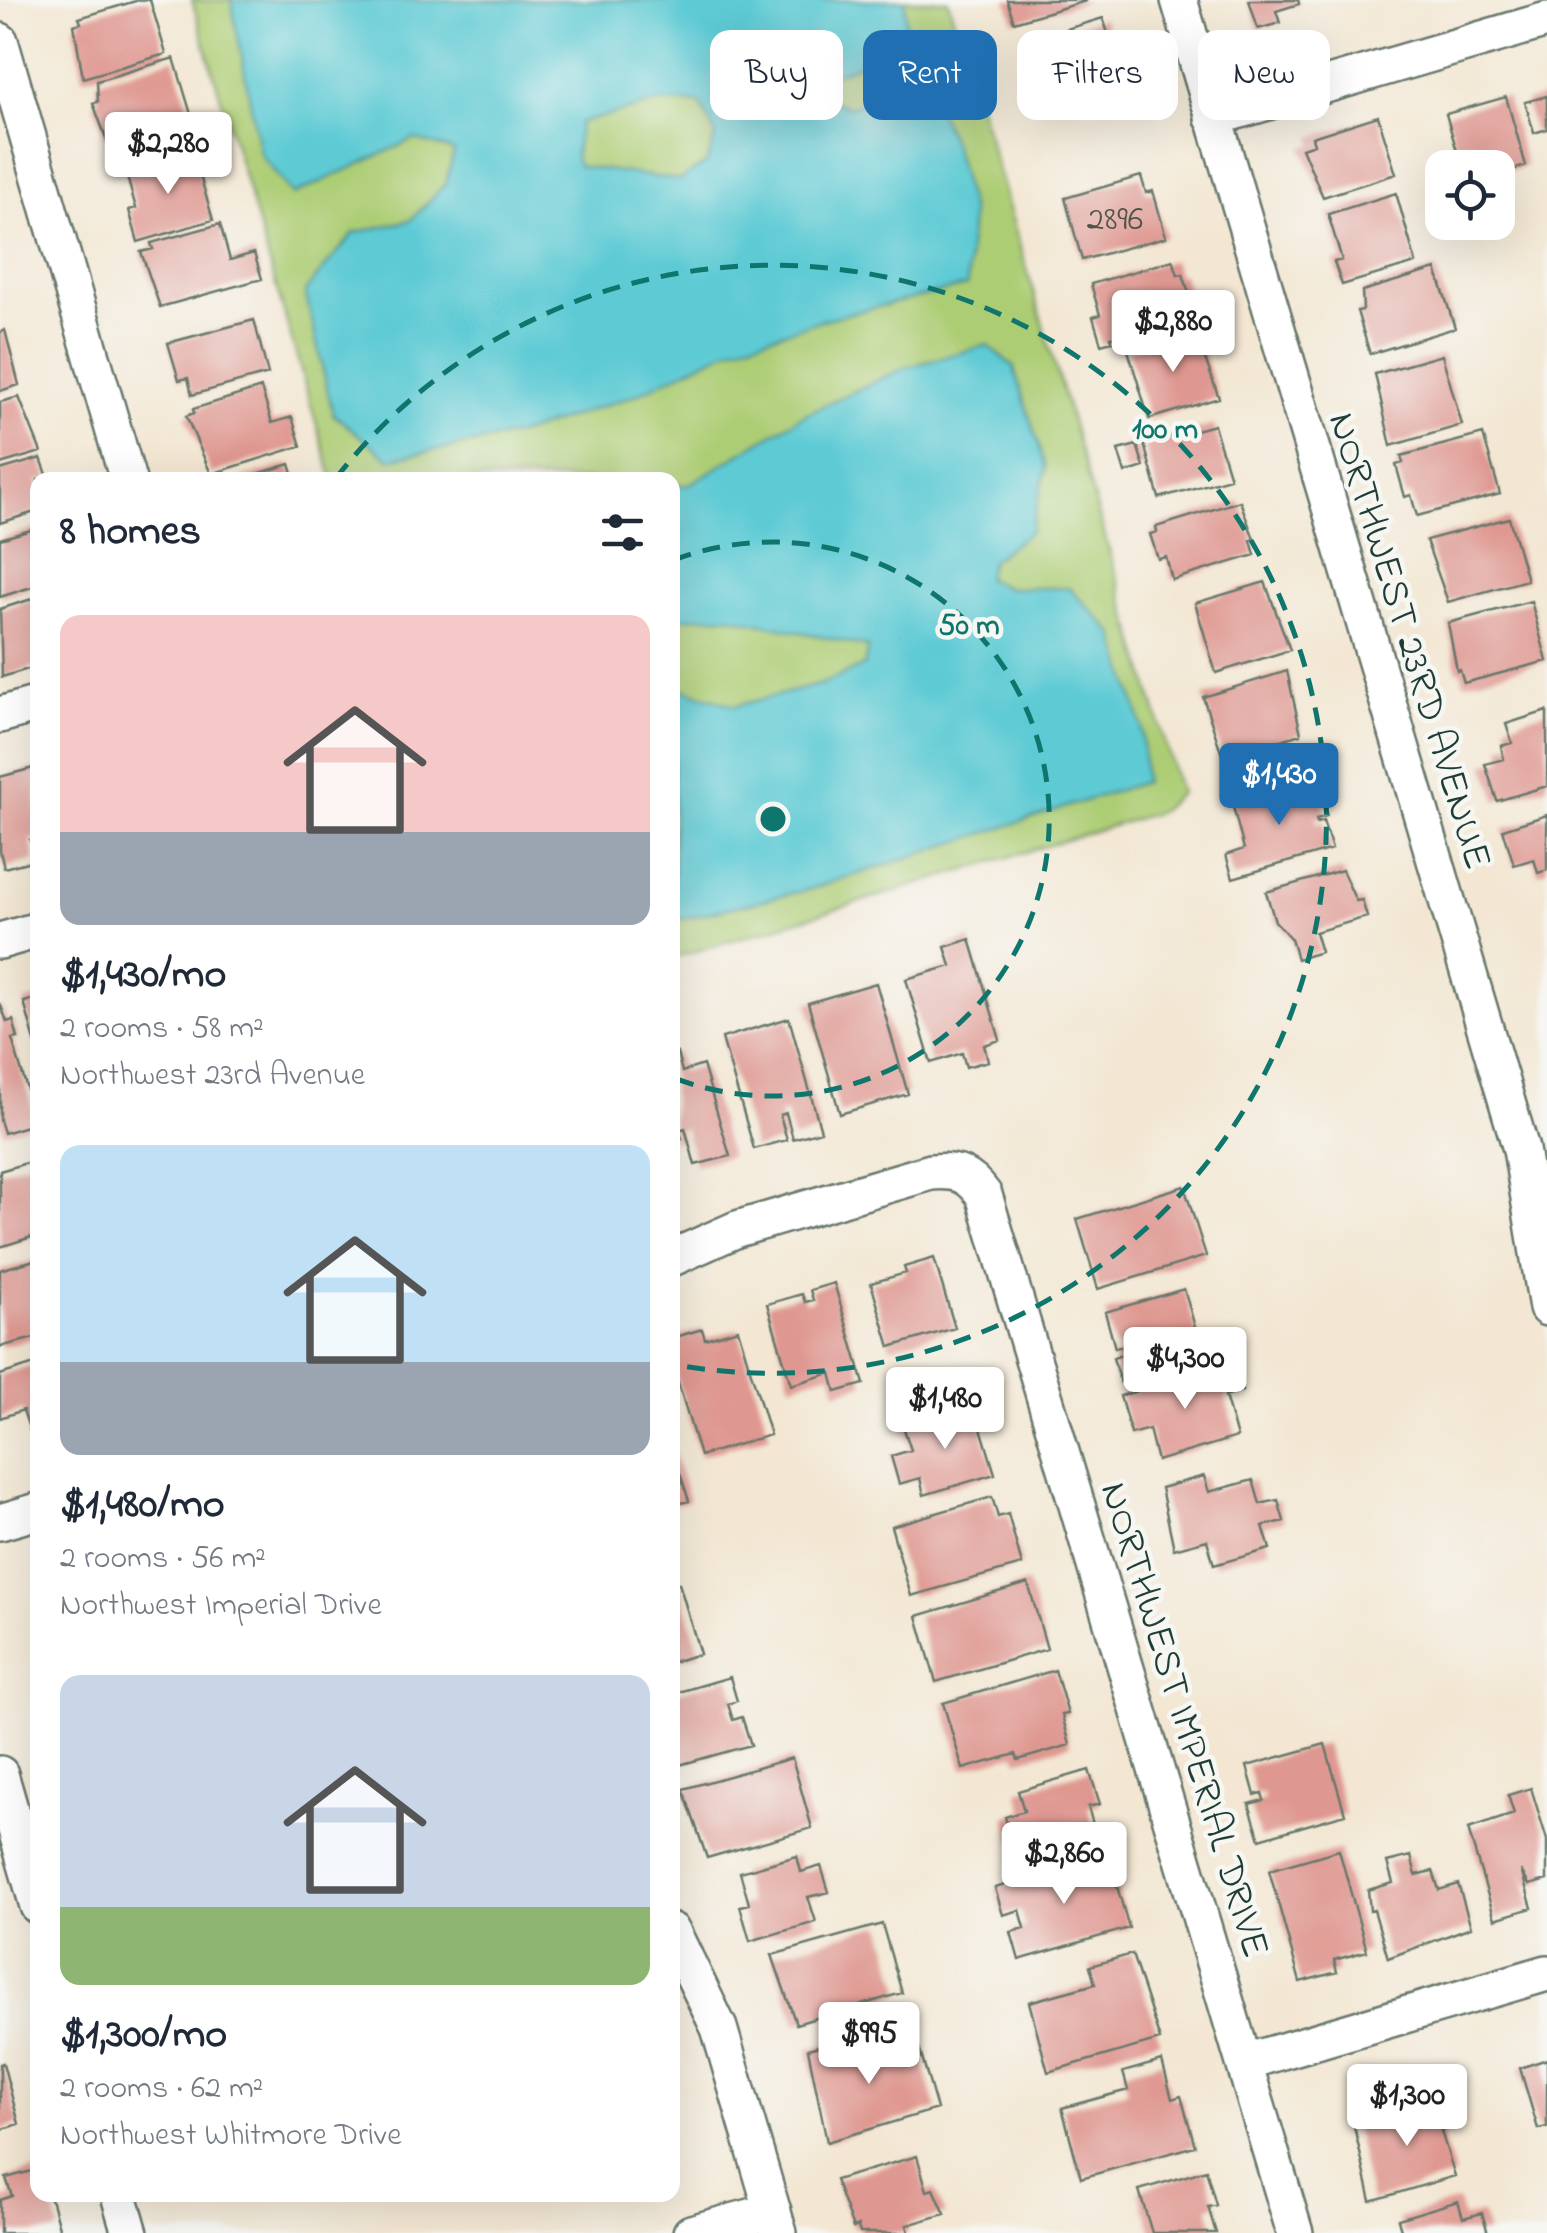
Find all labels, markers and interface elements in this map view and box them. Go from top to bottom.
chip: Buy [710,30,843,120]
chip: Rent [863,30,997,120]
chip: Filters [1017,30,1178,120]
chip: New [1198,30,1330,120]
pin: $2,280 [87,112,249,197]
text: $2,280 [127,121,209,168]
map controls [1425,150,1515,240]
button: locate [1425,150,1515,240]
house number: 2896 [1087,195,1143,246]
pin: $2,880 [1092,290,1254,375]
text: $2,880 [1134,299,1212,346]
street label: NORTHWEST 23RD AVENUE [1310,406,1505,877]
text: 100 m [1132,409,1198,453]
text: 8 homes [60,502,201,563]
icon: filters [595,505,650,560]
text: 50 m [939,605,999,649]
icon: home [265,680,445,860]
pin: $1,430 [1198,743,1360,828]
text: $1,430 [1241,752,1317,799]
centre of rings [755,801,791,837]
text: $1,430/mo [60,945,226,1006]
text: 2 rooms · 58 m² [60,1006,264,1053]
text: Northwest 23rd Avenue [60,1053,365,1100]
icon: home [265,1210,445,1390]
pin: $4,300 [1104,1327,1266,1412]
text: $4,300 [1146,1336,1224,1383]
pin: $1,480 [864,1367,1026,1452]
text: $1,480 [908,1376,982,1423]
text: $1,480/mo [60,1475,225,1536]
street label: NORTHWEST IMPERIAL DRIVE [1082,1475,1283,1965]
text: 2 rooms · 56 m² [60,1536,266,1583]
text: Northwest Imperial Drive [60,1583,382,1630]
icon: home [265,1740,445,1920]
pin: $2,860 [983,1822,1145,1907]
text: $2,860 [1024,1831,1104,1878]
pin: $995 [810,2002,928,2087]
text: $1,300/mo [60,2005,227,2066]
text: $995 [841,2011,897,2058]
pin: $1,300 [1326,2064,1488,2149]
text: 2 rooms · 62 m² [60,2066,263,2113]
text: $1,300 [1369,2073,1445,2120]
text: Northwest Whitmore Drive [60,2113,402,2160]

